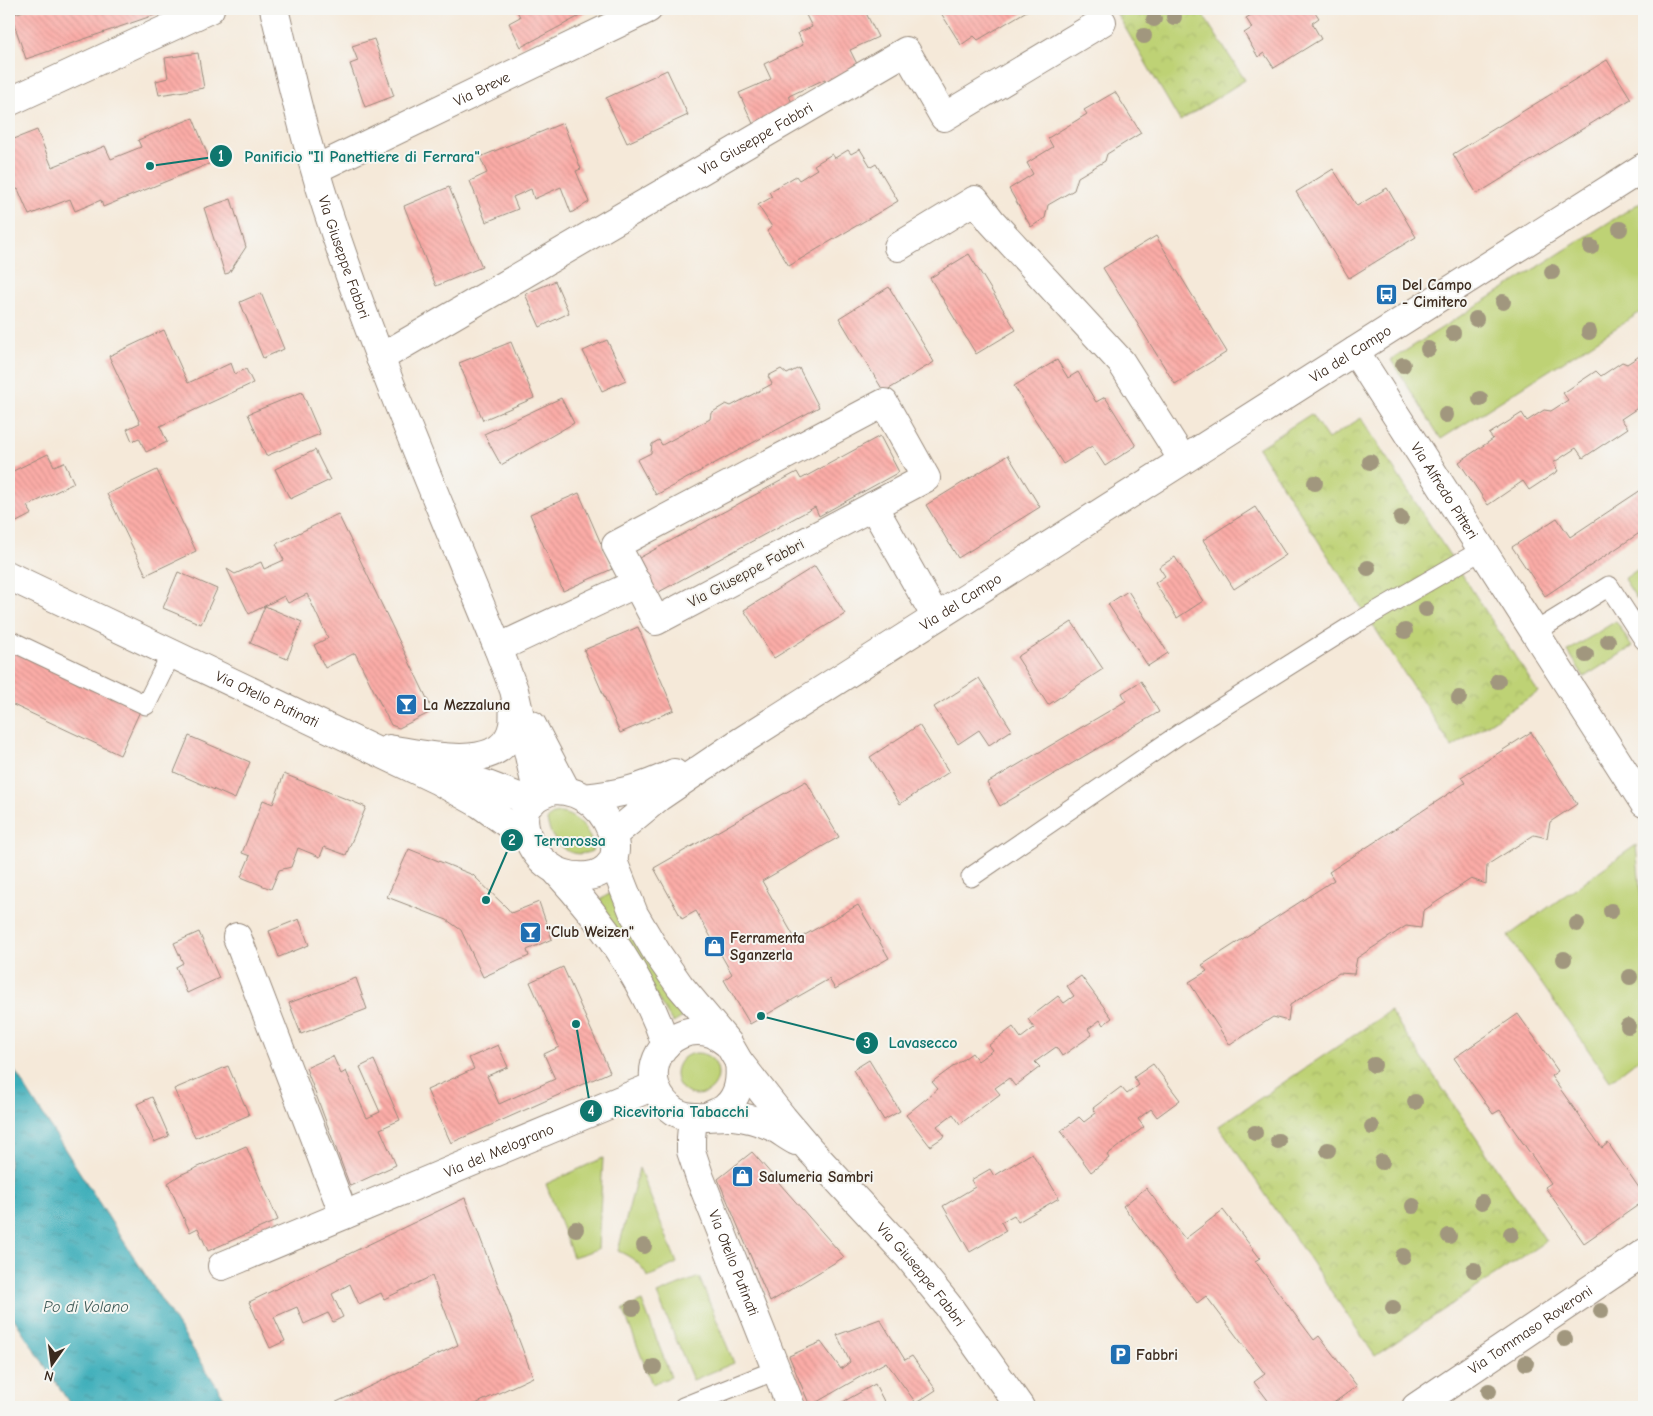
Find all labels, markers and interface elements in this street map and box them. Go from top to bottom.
street label: Via Breve [451,68,513,110]
street label: Via Giuseppe Fabbri [695,98,816,179]
callout: Panificio "Il Panettiere di Ferrara" [209,141,489,172]
text: 1 [218,147,224,165]
text: Panificio "Il Panettiere di Ferrara" [244,148,480,166]
street label: Via Giuseppe Fabbri [314,193,374,321]
place label: Del Campo - Cimitero [1402,276,1472,311]
bus stop icon: Del Campo - Cimitero [1374,282,1398,306]
street label: Via del Campo [1306,321,1395,386]
street label: Via Alfredo Pitteri [1407,439,1482,543]
street label: Via Giuseppe Fabbri [685,535,807,611]
street label: Via del Campo [916,569,1005,634]
street label: Via Otello Putinati [213,667,322,731]
bar icon: La Mezzaluna [395,693,419,717]
place label: La Mezzaluna [423,696,510,714]
callout: Terrarossa [499,825,616,856]
text: 2 [508,831,516,849]
text: Terrarossa [534,832,606,850]
bar icon: "Club Weizen" [518,920,542,944]
place label: "Club Weizen" [546,923,634,941]
place label: Ferramenta Sganzerla [730,929,805,964]
shop icon: Ferramenta Sganzerla [702,935,726,959]
callout: Lavasecco [854,1027,968,1058]
text: 3 [863,1034,871,1052]
text: Lavasecco [889,1034,957,1052]
callout: Ricevitoria Tabacchi [579,1095,759,1126]
text: 4 [587,1102,595,1120]
text: Ricevitoria Tabacchi [613,1103,749,1121]
street label: Via del Melograno [441,1120,556,1181]
shop icon: Salumeria Sambri [731,1165,755,1189]
place label: Salumeria Sambri [759,1168,873,1186]
street label: Via Otello Putinati [705,1207,763,1318]
street label: Via Giuseppe Fabbri [873,1219,969,1330]
street label: Via Tommaso Roveroni [1465,1282,1596,1378]
water label: Po di Volano [43,1298,129,1316]
north arrow [28,1338,78,1388]
parking icon: Fabbri [1108,1343,1132,1367]
place label: Fabbri [1136,1346,1178,1364]
text: N [42,1367,55,1385]

